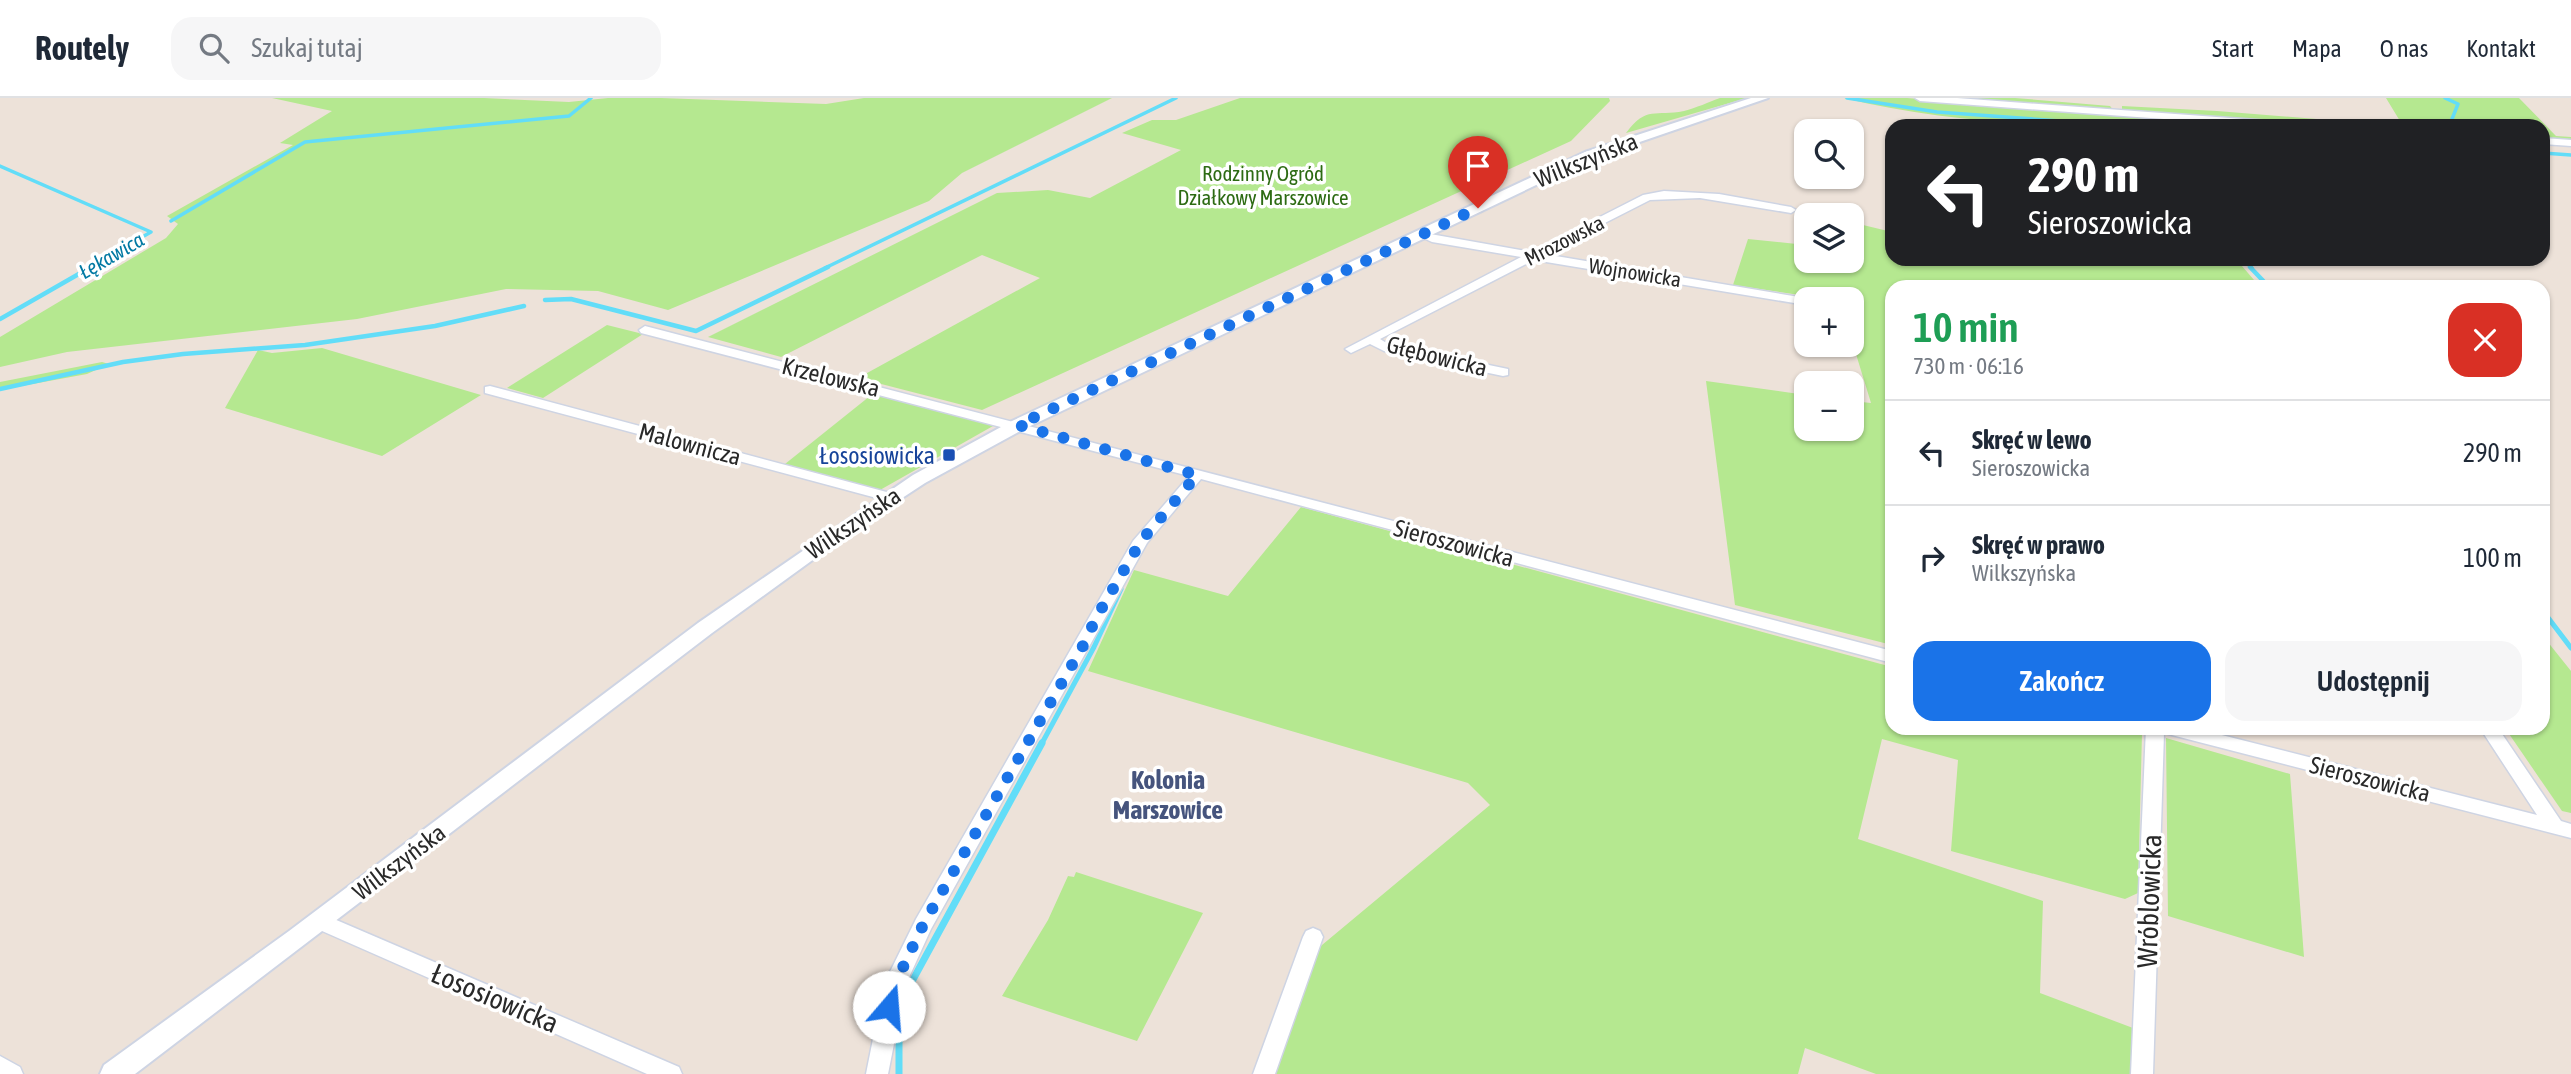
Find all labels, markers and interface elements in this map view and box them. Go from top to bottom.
search box [171,17,661,80]
text: Routely [35,29,129,67]
icon: search [195,29,233,67]
text: Szukaj tutaj [251,33,363,63]
text: Start [2212,35,2254,62]
text: Mapa [2292,35,2342,62]
text: O nas [2380,35,2428,62]
text: Kontakt [2466,35,2536,62]
map controls [1794,119,1864,441]
button: search [1794,119,1864,189]
street label: Wilkszyńska [1531,127,1641,193]
pin [1448,136,1508,208]
text: 290 m [2028,146,2139,202]
icon: arrive [1459,147,1497,185]
icon: left [1913,147,2004,238]
park label: Rodzinny Ogród Działkowy Marszowice [1177,161,1349,209]
button: layers [1794,203,1864,273]
text: Sieroszowicka [2028,204,2192,241]
street label: Mrozowska [1520,210,1608,270]
water label: Łękawica [74,227,148,283]
street label: Wojnowicka [1587,253,1683,291]
button: + [1794,287,1864,357]
text: 10 min [1913,303,2019,351]
button: close [2448,303,2522,377]
street label: Głębowicka [1384,330,1490,382]
street label: Krzelowska [779,352,883,402]
text: 730 m · 06:16 [1913,353,2024,379]
button: − [1794,371,1864,441]
street label: Malownicza [636,417,744,471]
text: Skręć w lewo [1972,425,2092,455]
icon: left [1913,434,1951,472]
text: 290 m [2463,438,2522,468]
place label: Łososiowicka [819,442,935,469]
marker: Łososiowicka [941,447,957,463]
text: Sieroszowicka [1972,455,2090,481]
street label: Wilkszyńska [800,481,906,565]
street label: Sieroszowicka [1391,514,1517,572]
text: Skręć w prawo [1972,530,2105,560]
icon: right [1913,539,1951,577]
text: 100 m [2463,543,2522,573]
text: Wilkszyńska [1972,560,2076,586]
button: Zakończ [1913,641,2211,721]
button: Udostępnij [2225,641,2522,721]
street label: Sieroszowicka [2307,751,2433,807]
district label: Kolonia Marszowice [1113,765,1223,825]
street label: Wilkszyńska [347,819,451,905]
street label: Wróblowicka [2131,834,2167,968]
street label: Łososiowicka [427,957,563,1039]
position arrow [852,970,926,1044]

